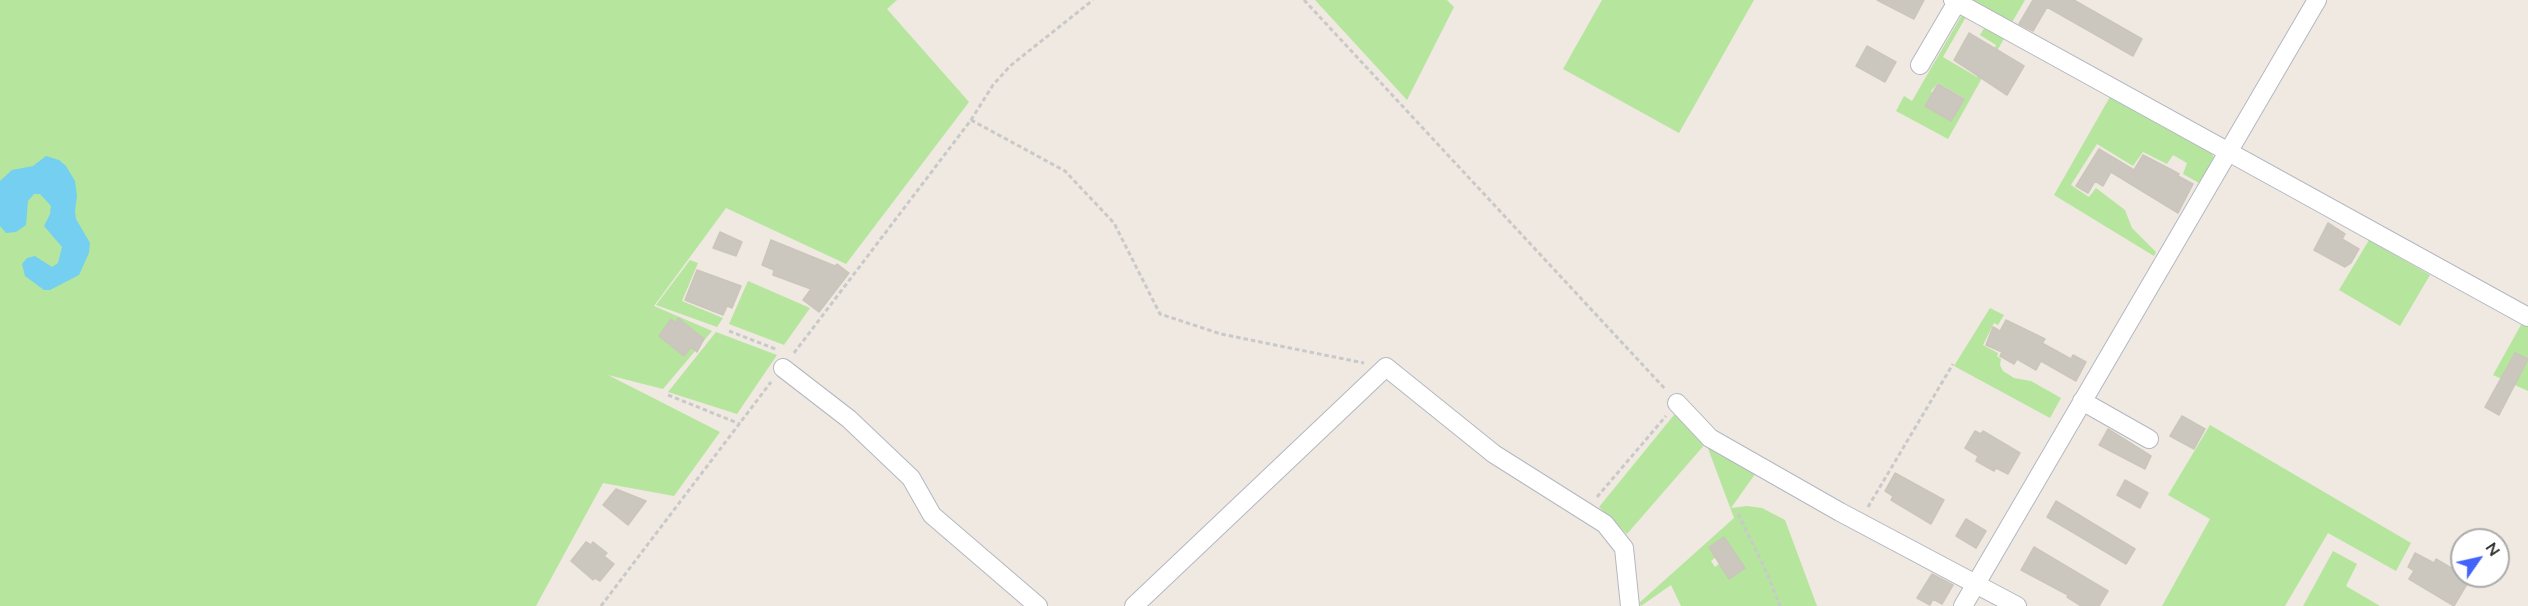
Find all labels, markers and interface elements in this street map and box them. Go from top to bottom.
north arrow [2450,528,2510,588]
text: N [2482,538,2505,559]

